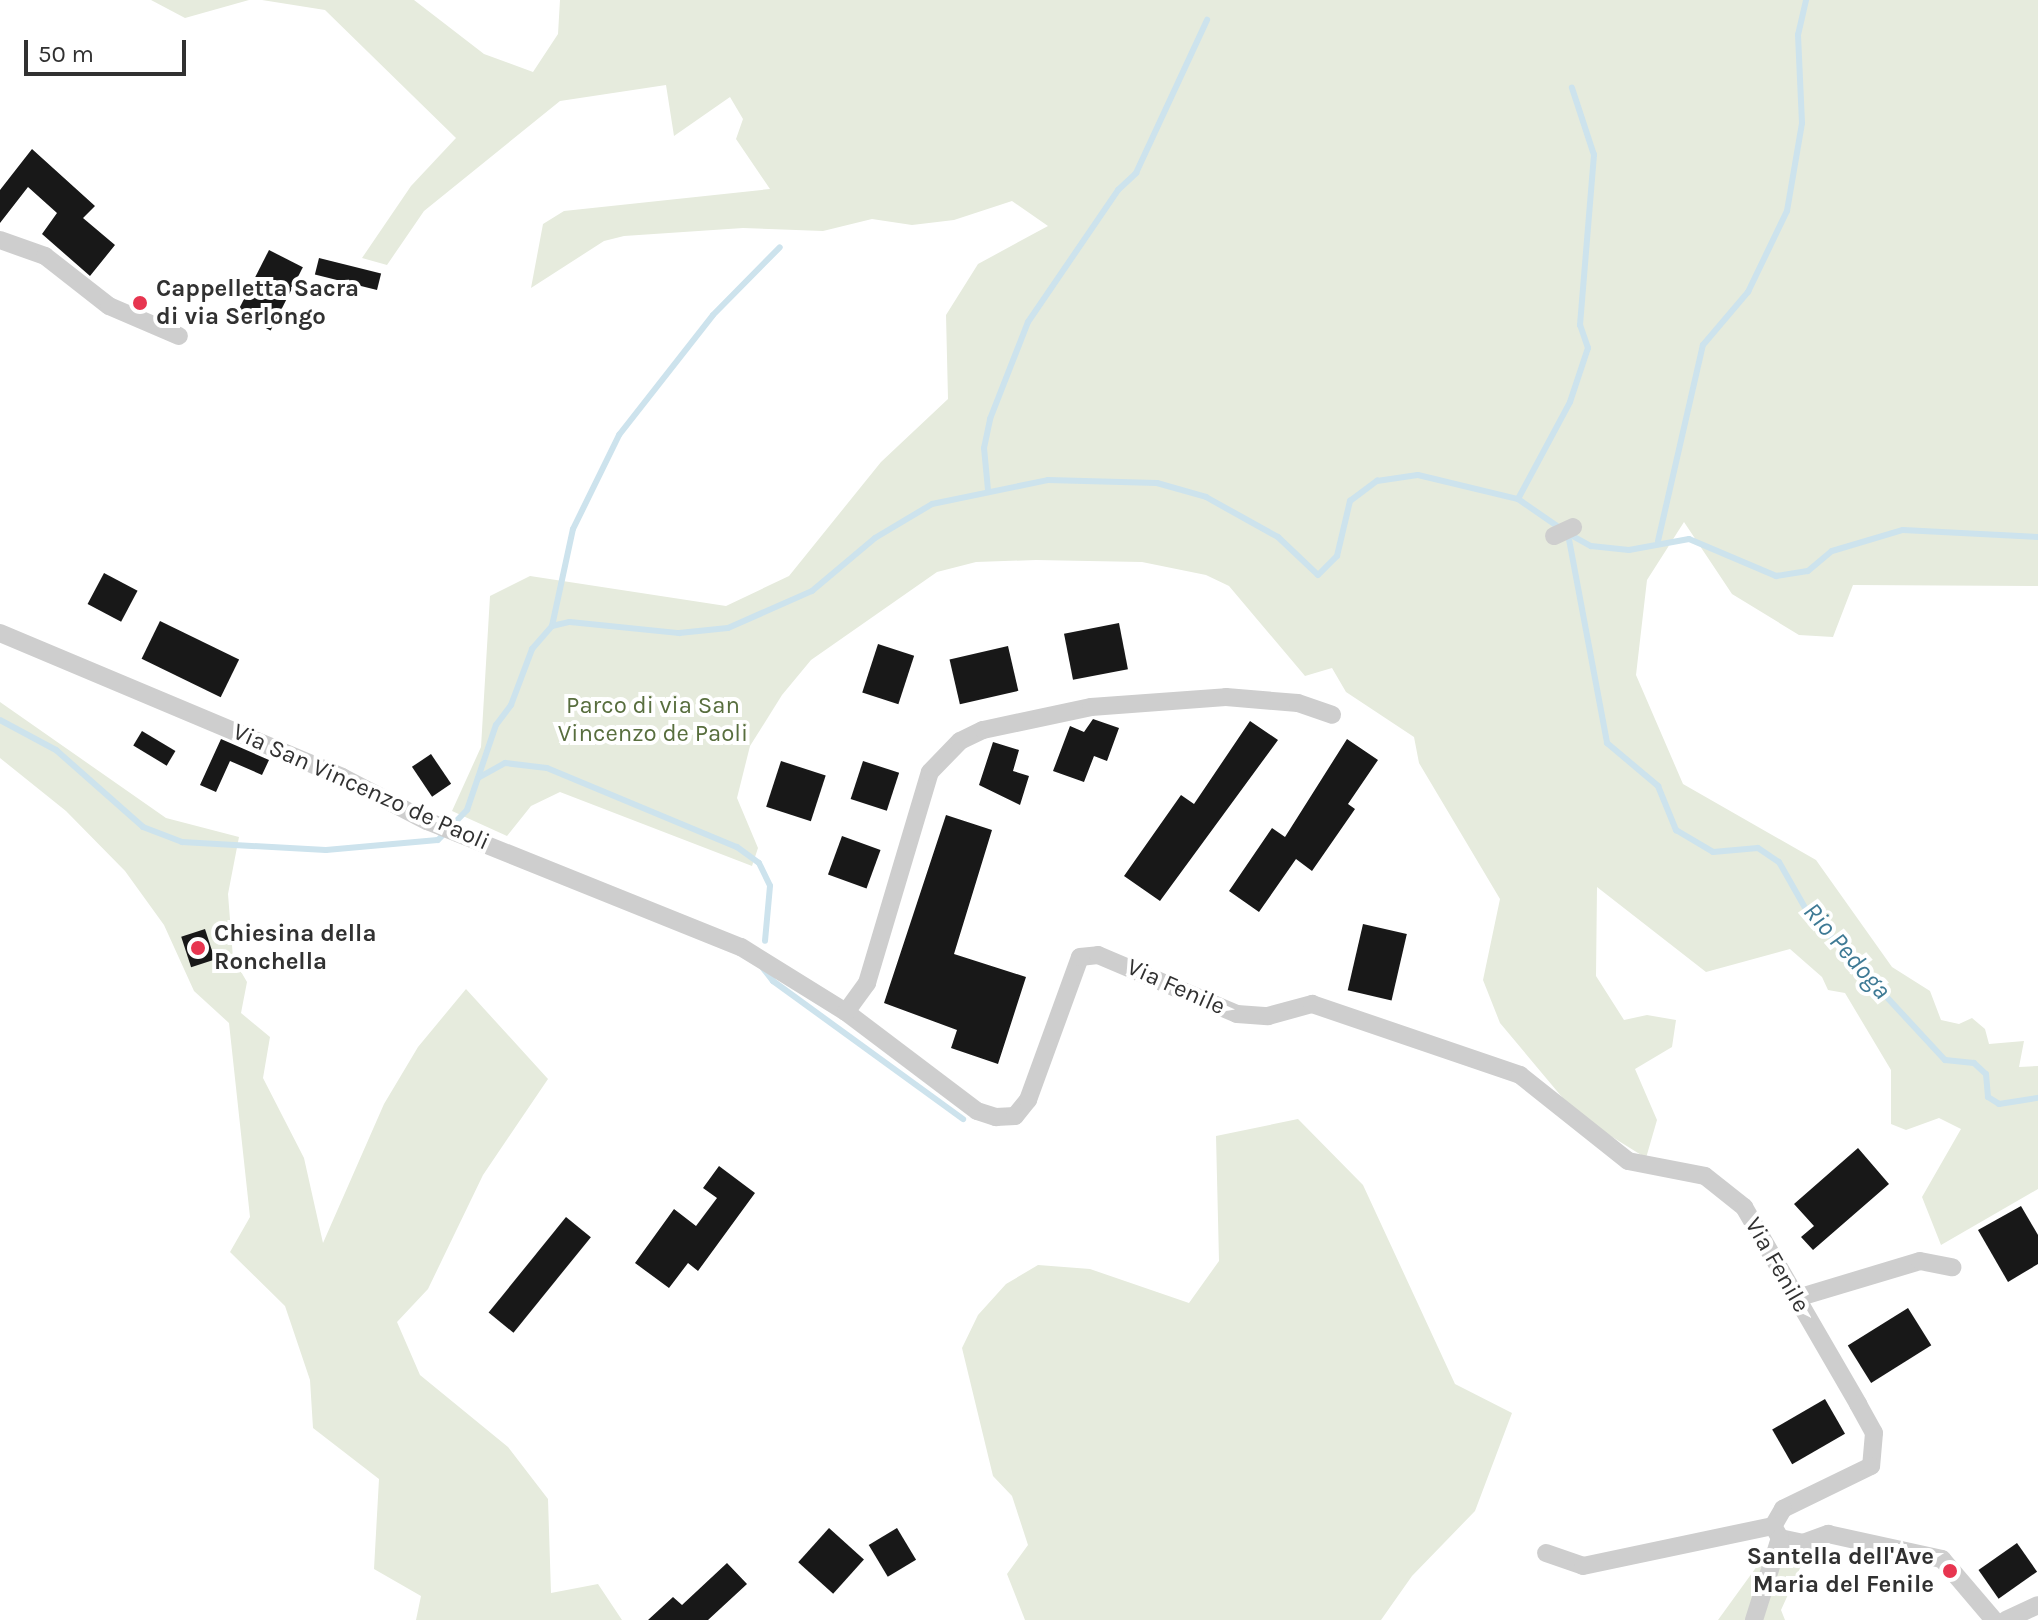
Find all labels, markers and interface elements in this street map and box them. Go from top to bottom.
scale bar [28,24,190,74]
text: 50 m [38,40,94,68]
place label: Cappelletta Sacra di via Serlongo [156,275,359,331]
marker: Cappelletta Sacra di via Serlongo [131,294,149,312]
park label: Parco di via San Vincenzo de Paoli [558,692,748,748]
street label: Via San Vincenzo de Paoli [228,717,494,857]
water label: Rio Pedoga [1797,896,1897,1006]
place label: Chiesina della Ronchella [214,920,376,976]
marker: Chiesina della Ronchella [189,939,207,957]
street label: Via Fenile [1122,953,1230,1021]
street label: Via Fenile [1738,1213,1816,1317]
place label: Santella dell'Ave Maria del Fenile [1747,1543,1934,1599]
marker: Santella dell'Ave Maria del Fenile [1941,1562,1959,1580]

